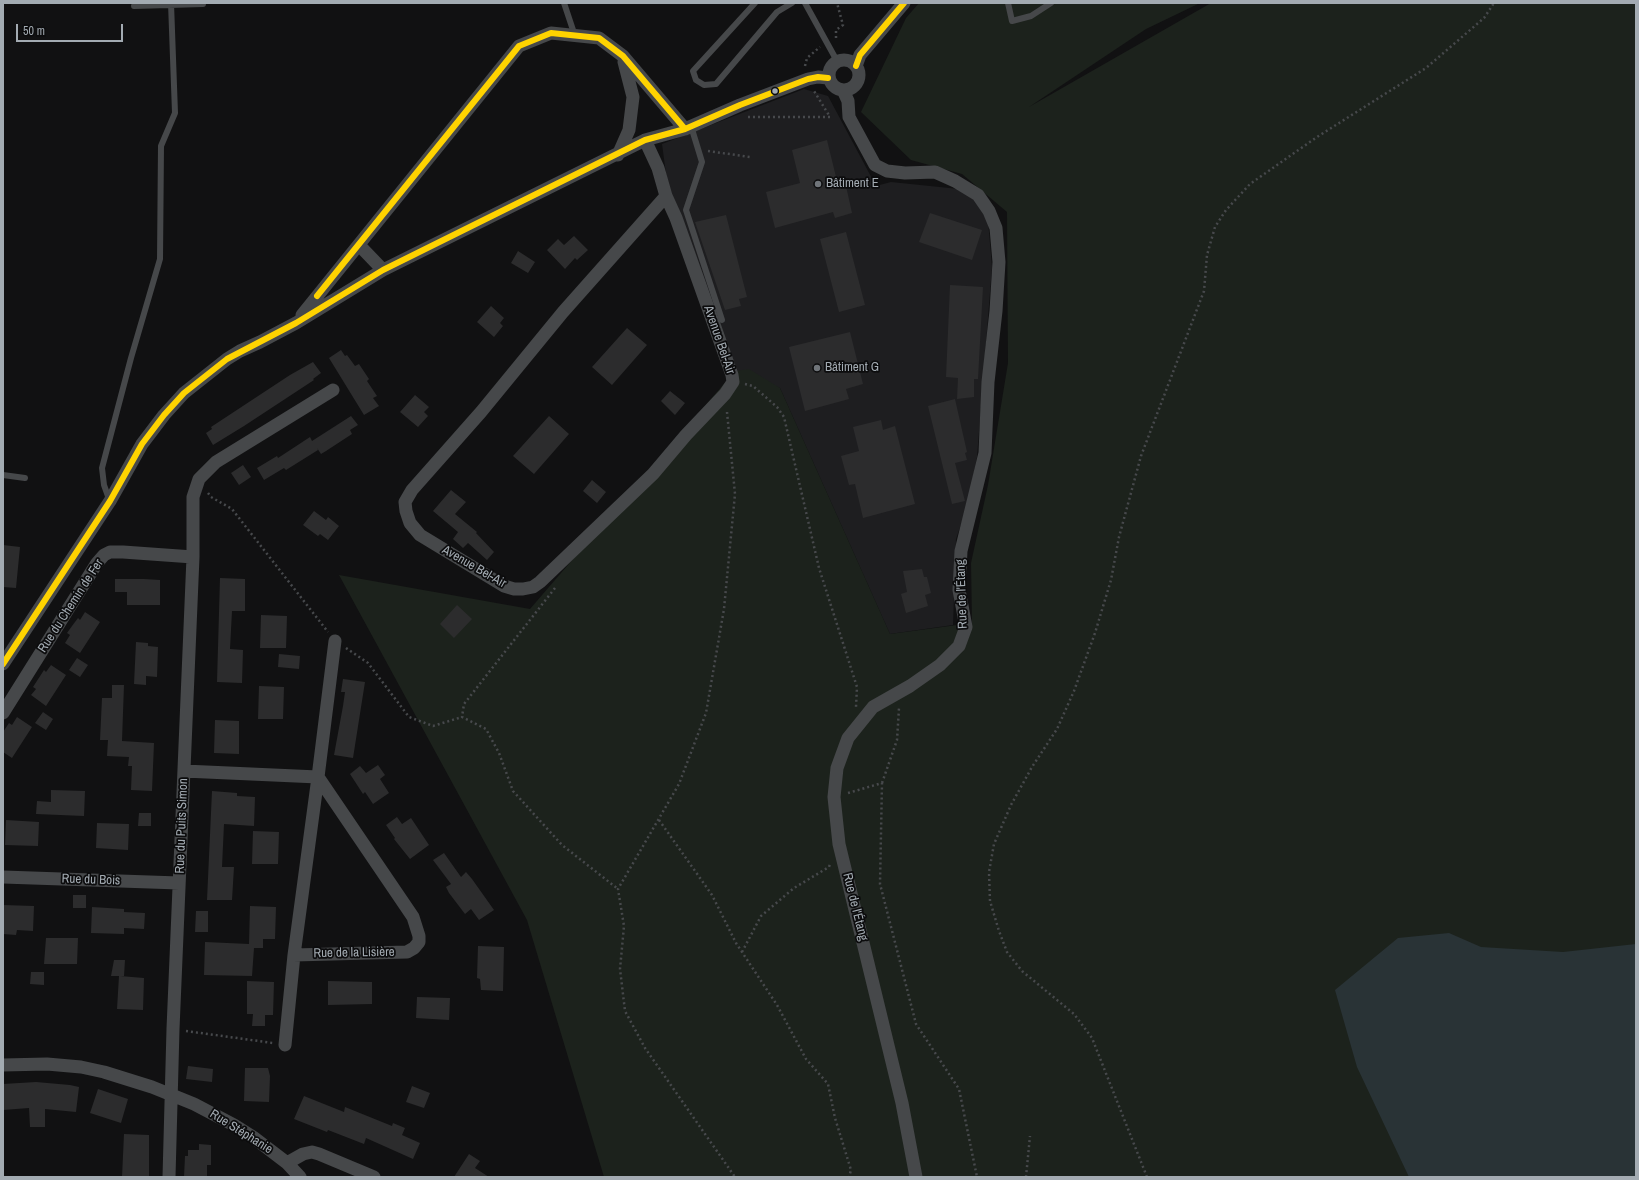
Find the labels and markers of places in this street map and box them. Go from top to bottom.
unlabelled marker [770,86,780,96]
place label: Bâtiment E [826,176,879,192]
marker: Bâtiment E [813,179,823,189]
place label: Bâtiment G [825,360,879,376]
marker: Bâtiment G [812,363,822,373]

